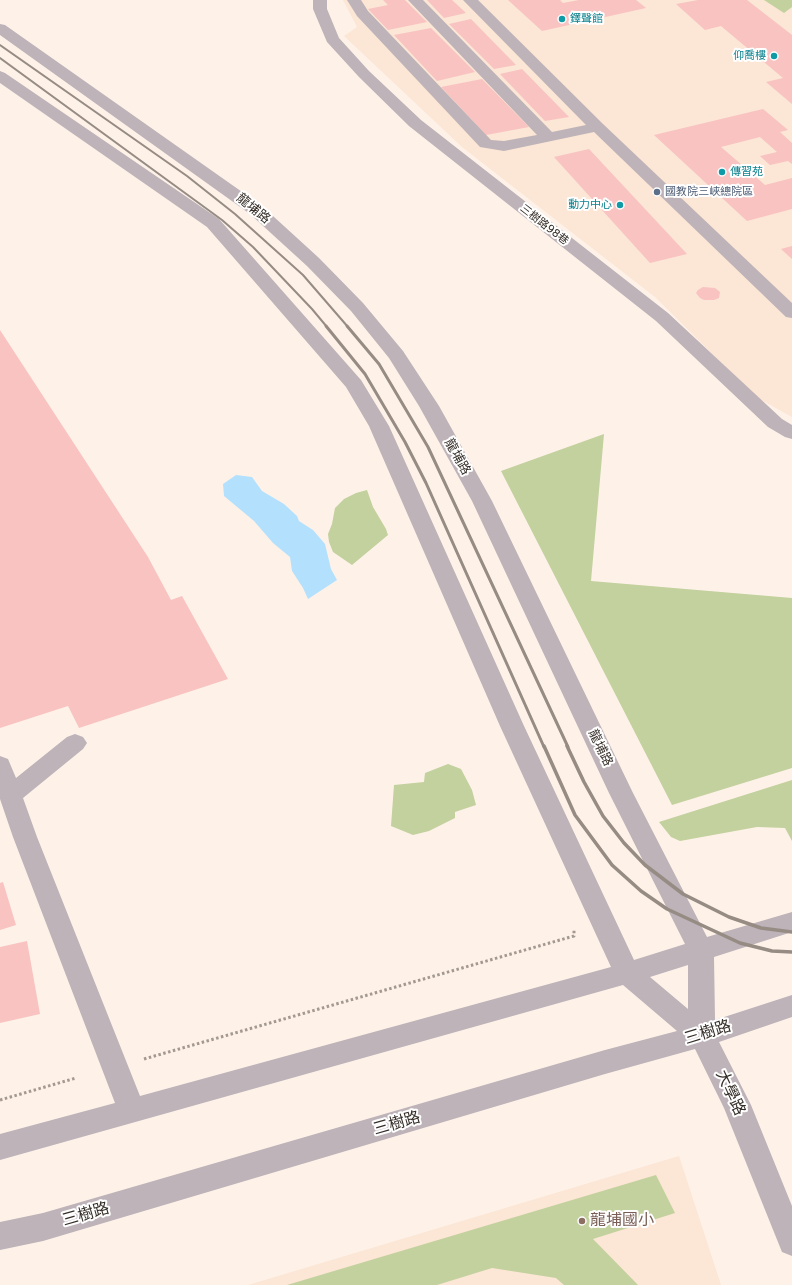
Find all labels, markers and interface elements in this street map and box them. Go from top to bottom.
place label: 鐸聲館 [570,12,603,26]
marker: 鐸聲館 [557,14,567,24]
place label: 仰喬樓 [733,49,766,63]
marker: 仰喬樓 [769,51,779,61]
place label: 傳習苑 [730,165,763,179]
marker: 傳習苑 [717,167,727,177]
place label: 國教院三峽總院區 [665,185,753,199]
marker: 國教院三峽總院區 [652,187,662,197]
street label: 龍埔路 [233,191,273,227]
place label: 動力中心 [568,198,612,212]
marker: 動力中心 [615,200,625,210]
street label: 三樹路98巷 [517,202,571,248]
street label: 龍埔路 [441,436,473,478]
street label: 龍埔路 [584,727,616,769]
street label: 三樹路 [682,1017,734,1049]
street label: 大學路 [711,1067,749,1119]
street label: 三樹路 [371,1108,423,1140]
street label: 三樹路 [60,1199,112,1231]
place label: 龍埔國小 [590,1211,654,1231]
marker: 龍埔國小 [577,1216,587,1226]

